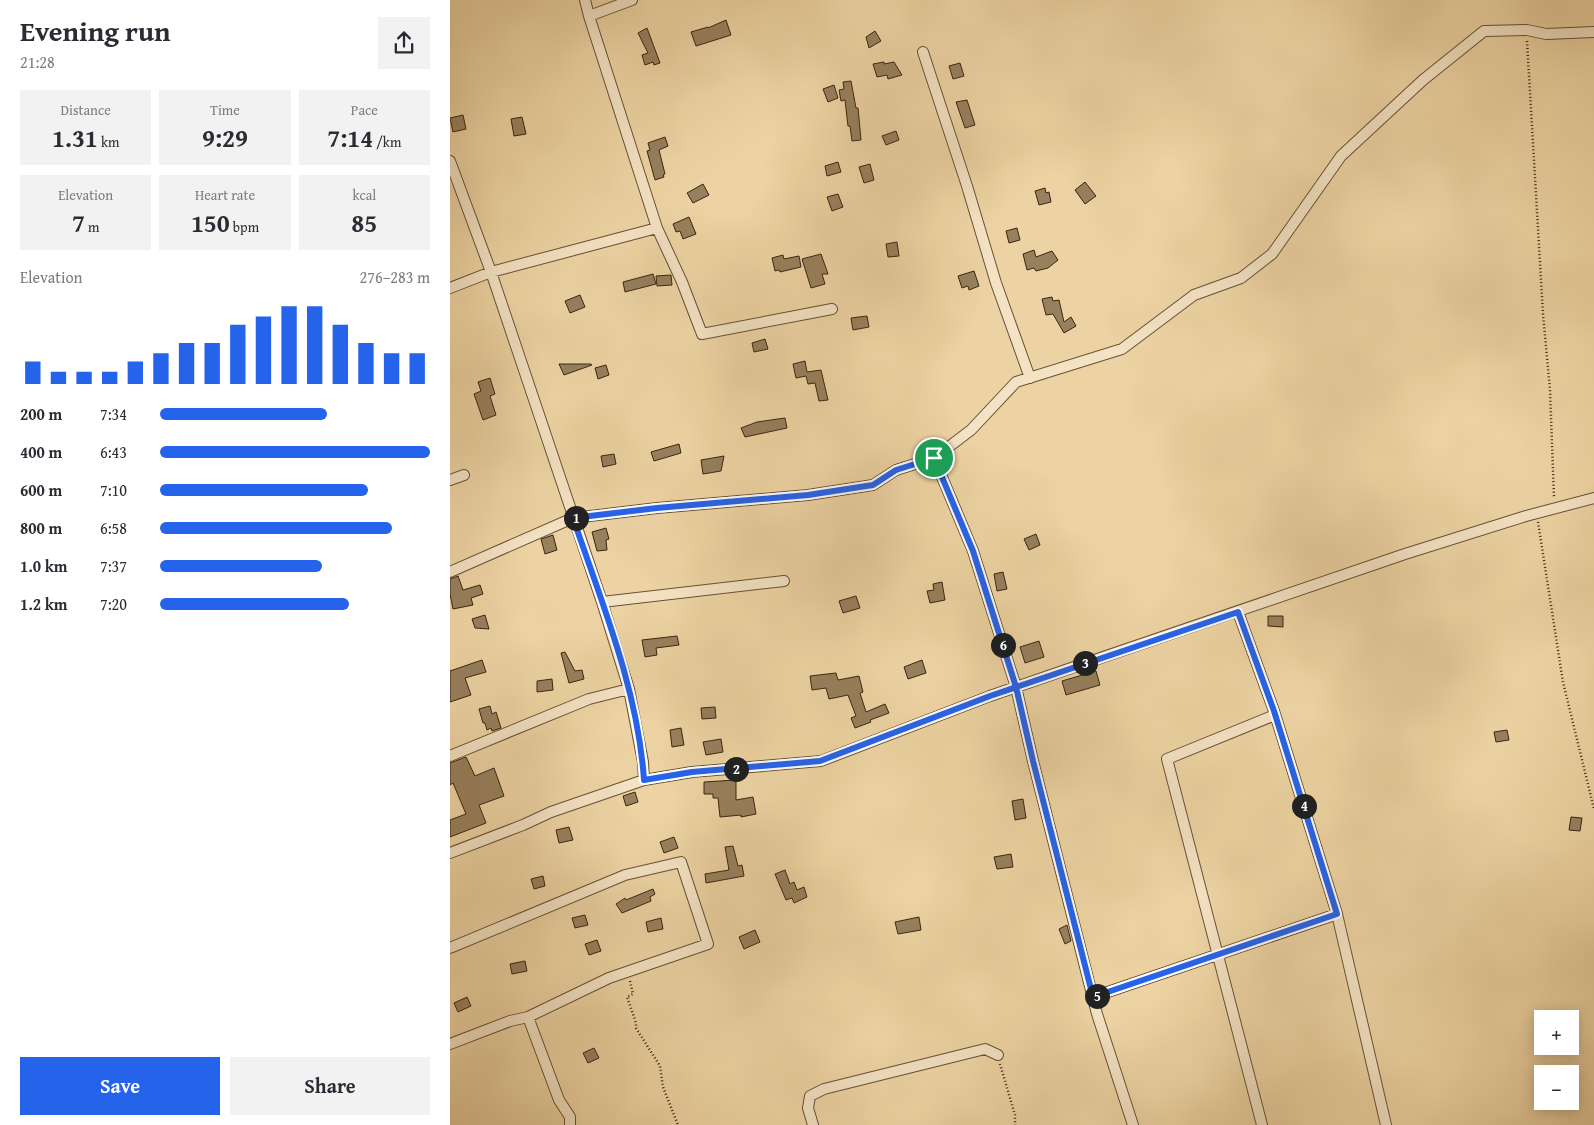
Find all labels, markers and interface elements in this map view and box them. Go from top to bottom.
text: Evening run [20,10,171,51]
button: share [378,17,430,69]
text: 21:28 [20,50,55,74]
text: Distance [61,100,111,120]
text: Time [210,100,240,120]
text: Pace [351,100,378,120]
text: 1.31 [52,120,98,156]
text: 9:29 [202,120,248,156]
text: 7:14 [327,120,373,156]
text: km [98,132,119,152]
text: /km [373,132,401,152]
text: Elevation [58,185,113,205]
text: Heart rate [195,185,255,205]
text: kcal [352,185,376,205]
text: 7 [72,205,85,241]
text: 150 [191,205,230,241]
text: 85 [351,205,377,241]
text: m [85,217,99,237]
text: bpm [230,217,259,237]
text: Elevation [20,265,83,289]
text: 276–283 m [360,265,430,289]
text: 200 m [20,402,62,426]
text: 7:34 [100,402,127,426]
pin [913,437,955,479]
text: 400 m [20,440,62,464]
text: 6:43 [100,440,127,464]
icon: arrive [920,444,948,472]
text: 600 m [20,478,62,502]
text: 7:10 [100,478,127,502]
pin: 1 [564,506,588,530]
text: 1 [573,508,580,528]
text: 800 m [20,516,62,540]
text: 6:58 [100,516,127,540]
text: 1.0 km [20,554,67,578]
text: 7:37 [100,554,127,578]
text: 1.2 km [20,592,67,616]
text: 7:20 [100,592,127,616]
pin: 6 [990,632,1016,658]
text: 6 [1000,635,1007,655]
pin: 3 [1072,650,1098,676]
text: 3 [1082,653,1089,673]
pin: 2 [724,756,748,782]
text: 2 [733,759,740,779]
pin: 4 [1292,794,1316,818]
text: 4 [1301,796,1308,816]
pin: 5 [1084,984,1110,1008]
text: 5 [1094,986,1101,1006]
map controls [1534,1010,1579,1110]
button: + [1534,1010,1579,1055]
button: Save [20,1057,220,1115]
button: Share [230,1057,430,1115]
button: − [1534,1065,1579,1110]

